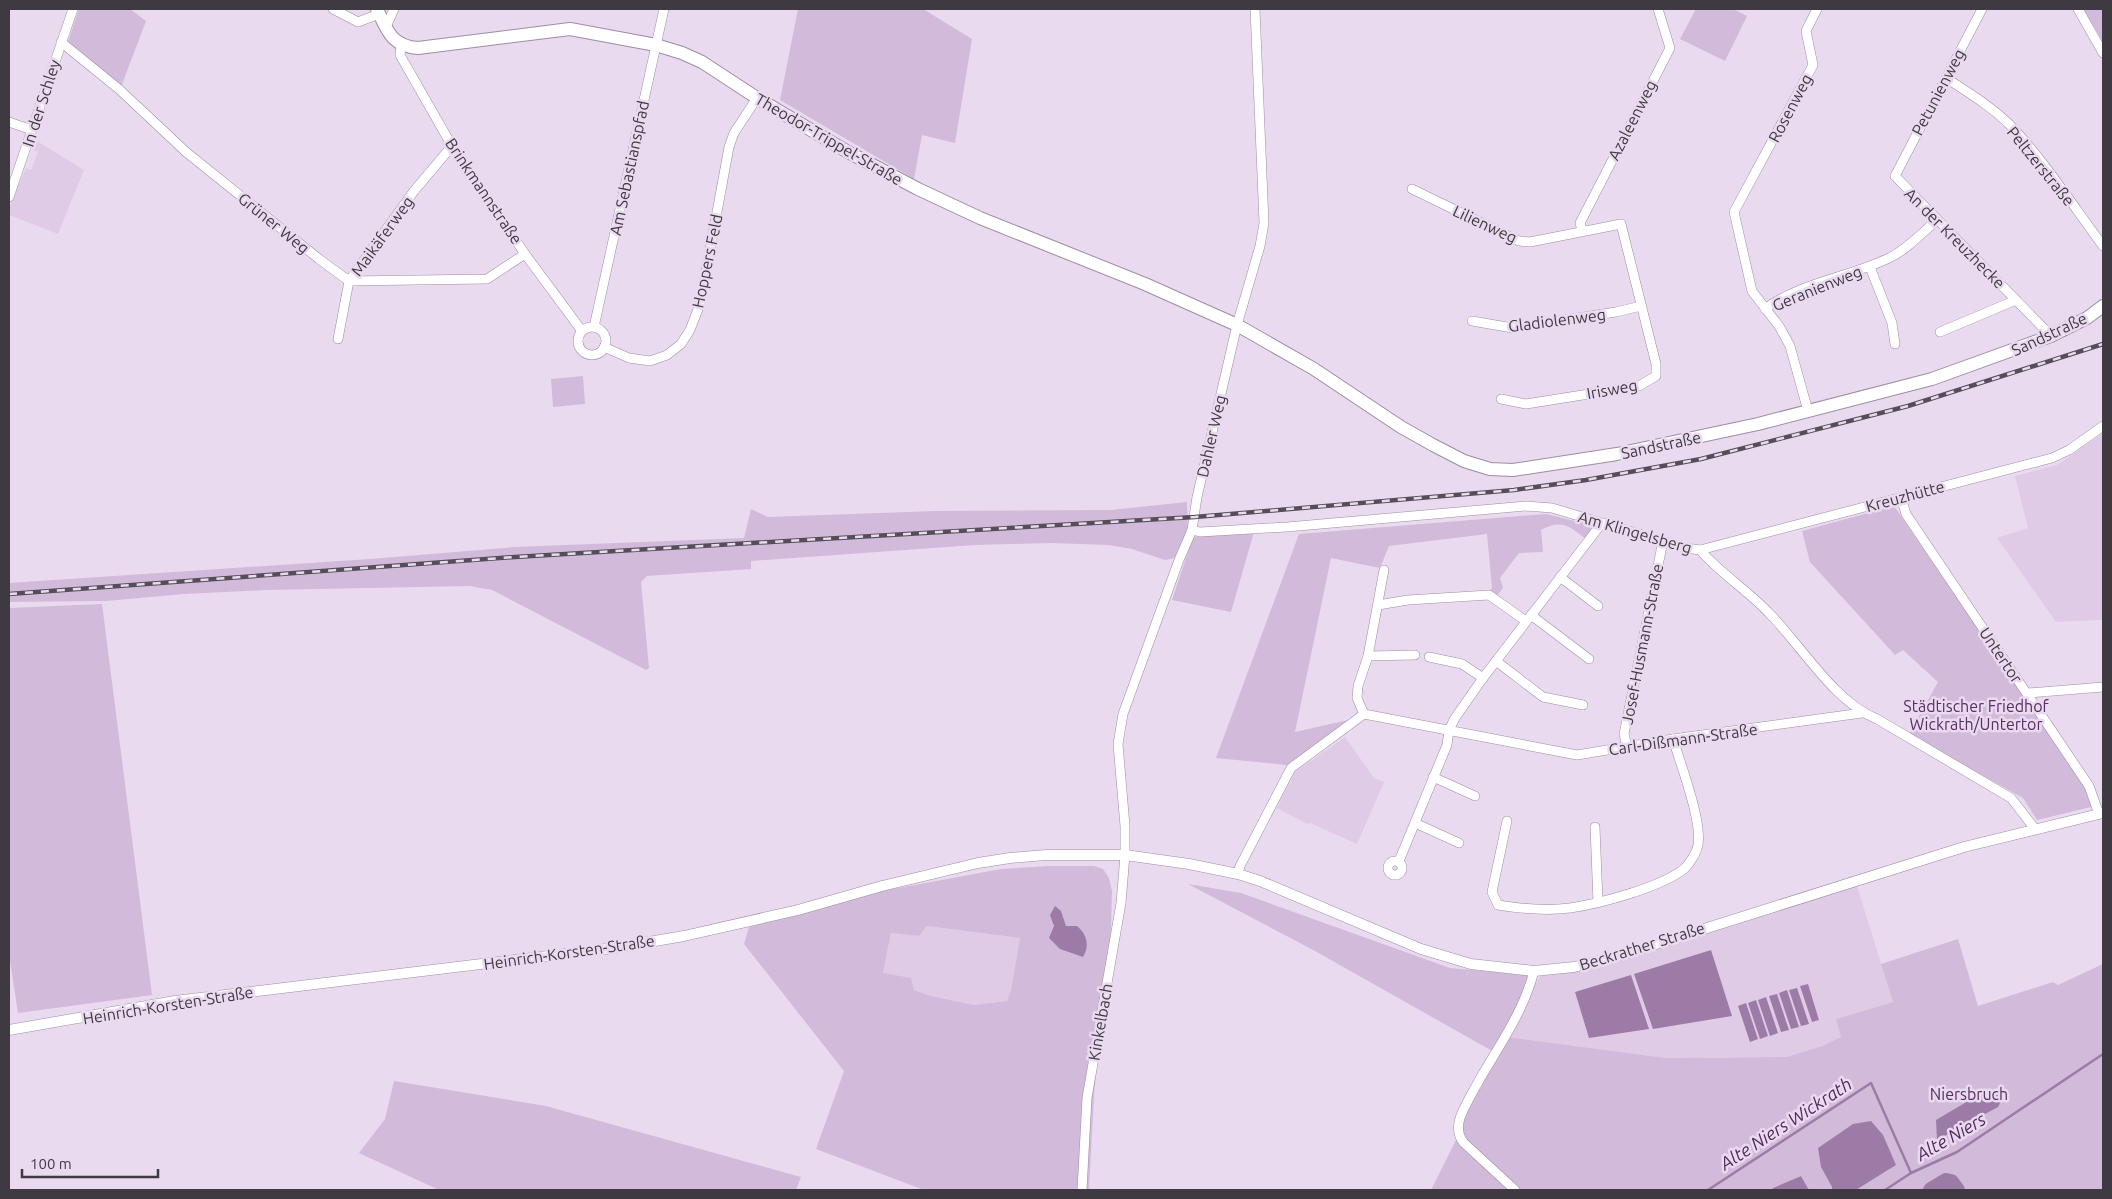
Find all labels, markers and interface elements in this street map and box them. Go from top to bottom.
street label: Petunienweg [1908,46,1968,138]
street label: In der Schley [18,57,64,149]
street label: Rosenweg [1765,71,1815,145]
street label: Azaleenweg [1604,77,1660,163]
street label: Theodor-Trippel-Straße [752,90,906,188]
street label: Am Sebastianspfad [606,99,652,237]
street label: Peltzerstraße [2004,123,2078,209]
street label: Brinkmannstraße [442,135,526,247]
street label: An der Kreuzhecke [1901,184,2009,292]
street label: Grüner Weg [235,189,313,257]
street label: Maikäferweg [347,193,417,279]
street label: Lilienweg [1450,201,1520,247]
street label: Hoppers Feld [688,212,726,310]
street label: Geranienweg [1770,262,1864,314]
street label: Gladiolenweg [1507,305,1607,335]
street label: Sandstraße [2008,309,2090,359]
street label: Irisweg [1585,376,1639,402]
street label: Dahler Weg [1193,393,1229,479]
street label: Sandstraße [1619,428,1703,462]
street label: Kreuzhütte [1864,477,1946,515]
street label: Am Klingelsberg [1576,507,1694,557]
street label: Josef-Husmann-Straße [1618,562,1666,726]
street label: Untertor [1976,624,2026,686]
park label: Städtischer Friedhof Wickrath/Untertor [1903,697,2050,733]
street label: Carl-Dißmann-Straße [1607,720,1759,758]
street label: Beckrather Straße [1577,918,1707,974]
street label: Heinrich-Korsten-Straße [482,931,656,973]
street label: Kinkelbach [1084,982,1116,1062]
street label: Heinrich-Korsten-Straße [81,983,255,1027]
water label: Alte Niers Wickrath [1715,1073,1855,1174]
park label: Niersbruch [1930,1085,2008,1103]
water label: Alte Niers [1911,1108,1989,1165]
scale bar [22,1146,159,1178]
text: 100 m [30,1155,72,1172]

